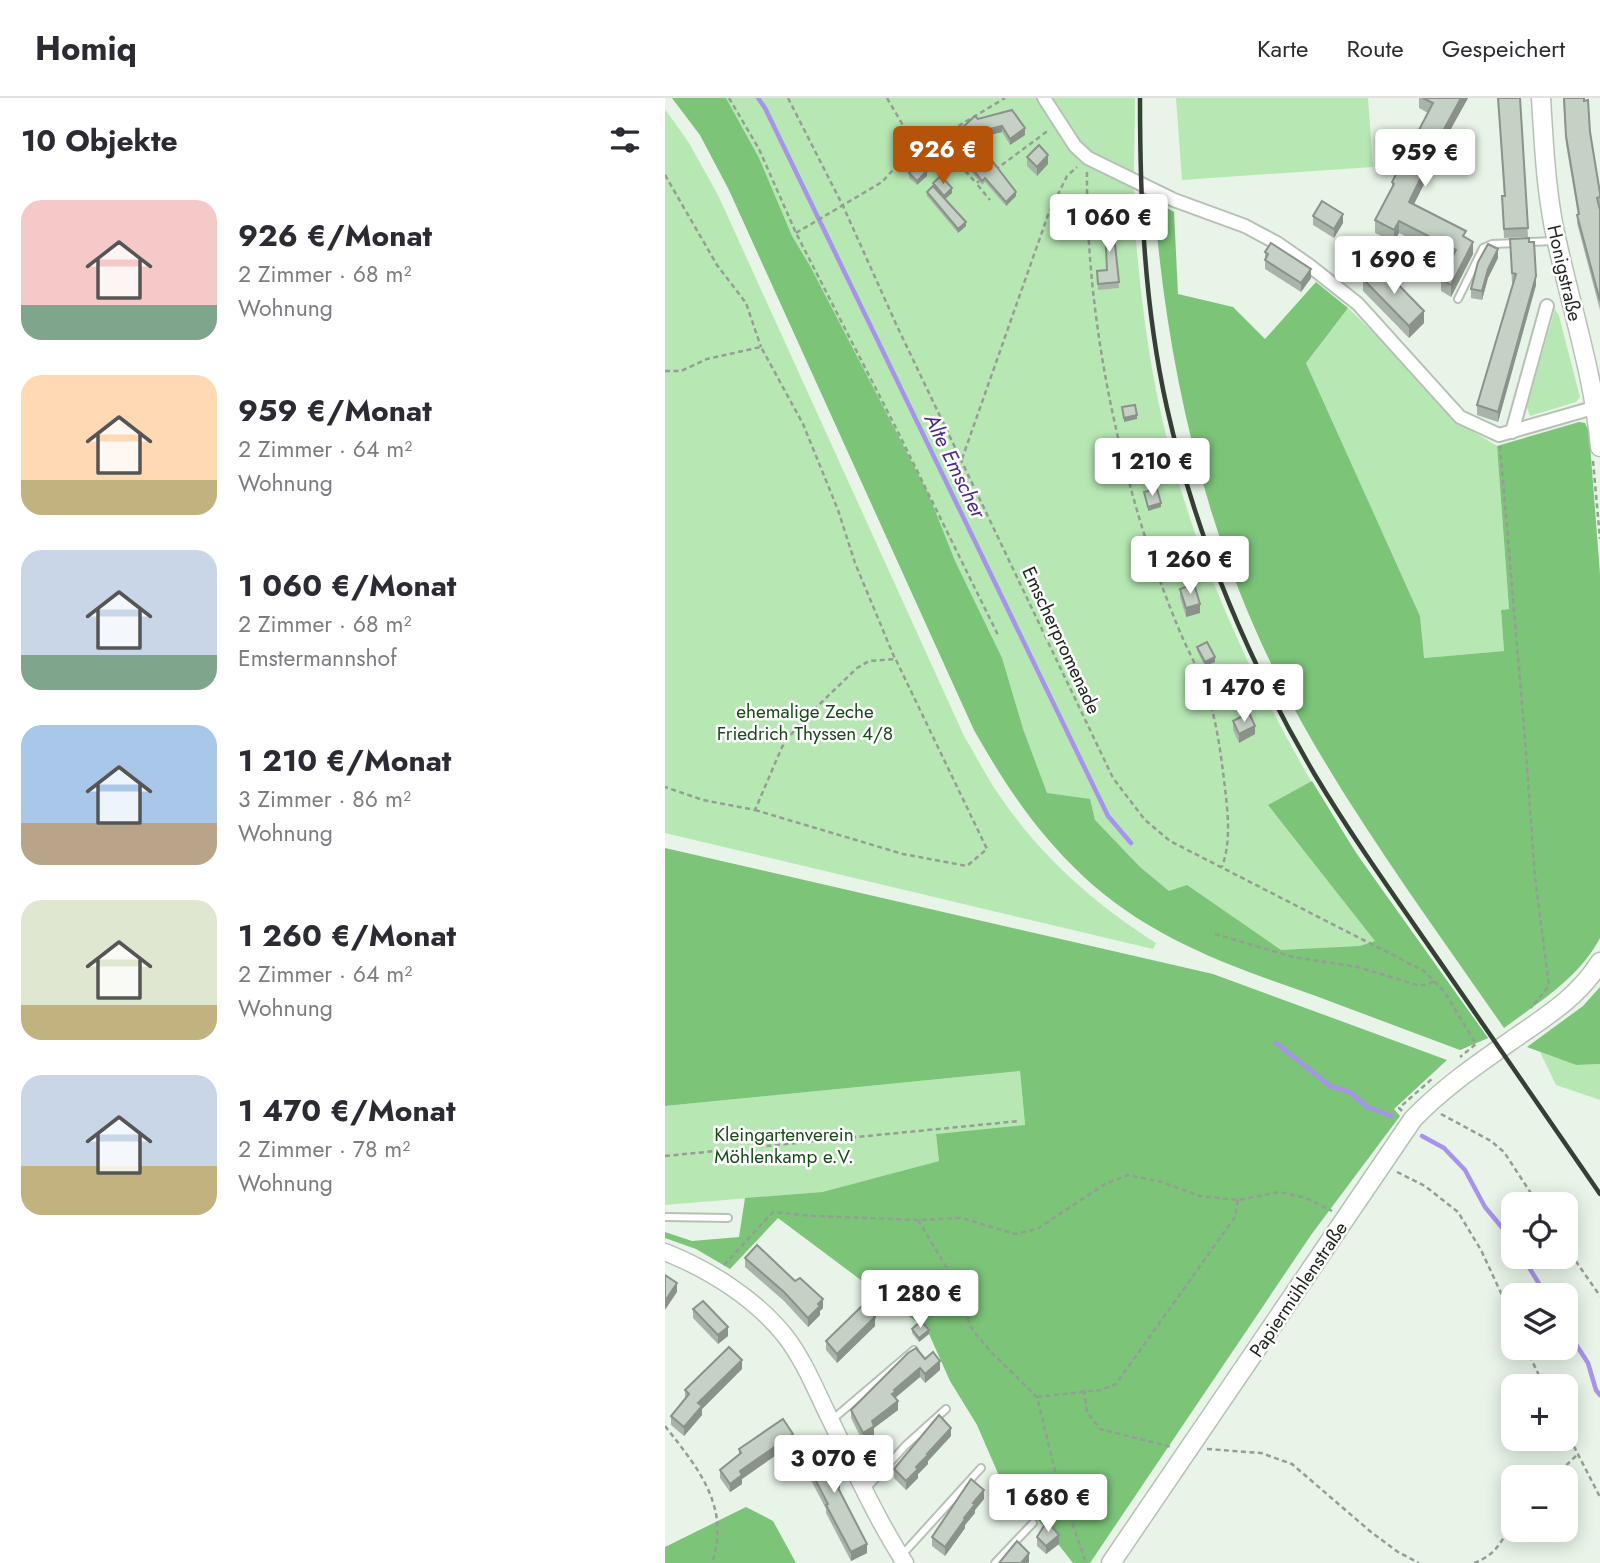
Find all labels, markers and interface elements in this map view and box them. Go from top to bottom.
text: Homiq [35,25,137,72]
text: Karte [1257,31,1308,66]
text: Route [1346,31,1404,66]
text: Gespeichert [1442,31,1565,66]
text: 10 Objekte [21,119,178,162]
icon: filters [606,121,644,159]
pin: 926 € [894,126,992,186]
pin: 959 € [1376,130,1474,189]
text: 926 € [909,132,977,166]
text: 959 € [1391,135,1459,169]
pin: 1 060 € [1044,194,1174,254]
text: 1 060 € [1066,200,1152,234]
text: 926 €/Monat [238,214,432,257]
street label: Honigstraße [1540,222,1589,324]
icon: home [77,228,161,312]
pin: 1 690 € [1329,236,1459,296]
text: 1 690 € [1351,242,1437,276]
text: 2 Zimmer · 68 m² [238,257,411,291]
text: Wohnung [238,291,333,325]
text: 959 €/Monat [238,389,432,432]
icon: home [77,403,161,487]
water label: Alte Emscher [916,408,994,524]
text: 2 Zimmer · 64 m² [238,432,412,466]
pin: 1 210 € [1087,438,1217,498]
text: 1 210 € [1111,444,1193,478]
text: Wohnung [238,466,333,500]
pin: 1 260 € [1125,536,1255,596]
text: 1 260 € [1147,542,1233,576]
street label: Emscherpromenade [1015,562,1108,719]
text: 1 060 €/Monat [238,564,456,607]
icon: home [77,578,161,662]
text: 2 Zimmer · 68 m² [238,607,411,641]
text: Emstermannshof [238,641,397,675]
pin: 1 470 € [1179,664,1309,724]
text: 1 470 € [1201,670,1287,704]
park label: ehemalige Zeche Friedrich Thyssen 4/8 [717,698,893,747]
text: 1 210 €/Monat [238,739,451,782]
icon: home [77,753,161,837]
text: 3 Zimmer · 86 m² [238,782,411,816]
text: Wohnung [238,816,333,850]
text: 1 260 €/Monat [238,914,456,957]
icon: home [77,928,161,1012]
text: 2 Zimmer · 64 m² [238,957,412,991]
text: Wohnung [238,991,333,1025]
text: 1 470 €/Monat [238,1089,455,1132]
icon: home [77,1103,161,1187]
park label: Kleingartenverein Möhlenkamp e.V. [714,1121,854,1170]
text: 2 Zimmer · 78 m² [238,1132,410,1166]
text: Wohnung [238,1166,333,1200]
map controls [1501,1192,1578,1542]
button: locate [1501,1192,1578,1269]
street label: Papiermühlenstraße [1243,1216,1354,1362]
pin: 1 280 € [855,1270,985,1330]
text: 1 280 € [877,1276,963,1310]
button: layers [1501,1283,1578,1360]
button: + [1501,1374,1578,1451]
pin: 3 070 € [769,1436,899,1495]
text: 3 070 € [790,1441,878,1475]
button: − [1501,1465,1578,1542]
pin: 1 680 € [983,1474,1113,1534]
text: 1 680 € [1005,1480,1091,1514]

